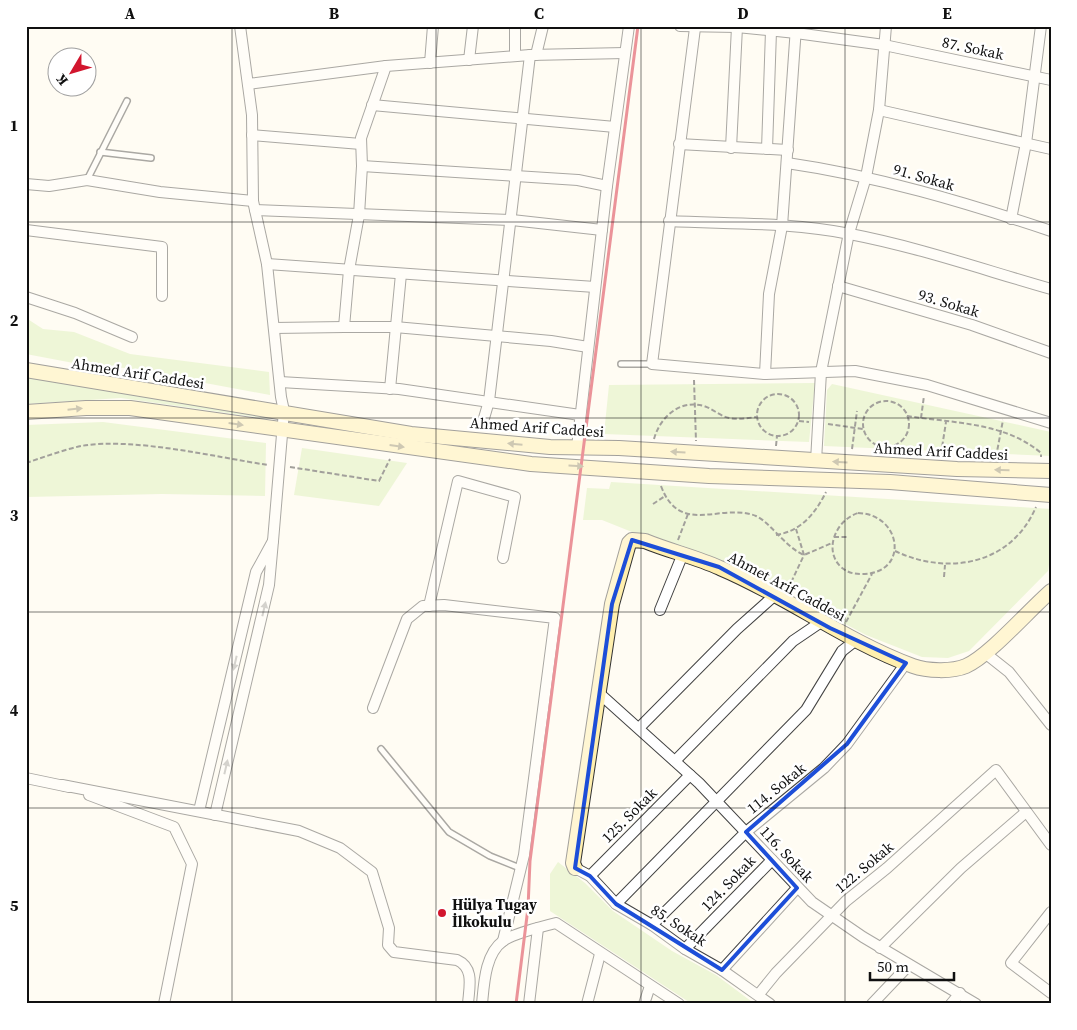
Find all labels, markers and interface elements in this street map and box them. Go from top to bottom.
text: A [125,2,136,24]
text: B [329,2,340,24]
text: C [534,2,544,24]
text: D [737,2,749,24]
text: E [942,2,952,24]
street label: 87. Sokak [940,31,1007,65]
north arrow [48,48,98,98]
text: K [51,70,73,90]
text: 1 [10,114,18,136]
street label: 91. Sokak [891,158,958,196]
street label: 93. Sokak [916,284,983,322]
text: 2 [10,309,19,331]
street label: Ahmed Arif Caddesi [70,352,206,394]
one-way arrow [67,405,83,413]
street label: Ahmed Arif Caddesi [469,412,605,442]
one-way arrow [228,420,244,428]
street label: Ahmed Arif Caddesi [873,437,1009,465]
one-way arrow [507,439,523,447]
one-way arrow [389,442,405,450]
one-way arrow [669,448,685,456]
one-way arrow [831,458,847,466]
one-way arrow [568,463,584,471]
one-way arrow [994,466,1010,474]
text: 3 [10,504,19,526]
street label: Ahmet Arif Caddesi [724,546,850,626]
one-way arrow [260,601,268,616]
one-way arrow [230,655,238,670]
text: 4 [10,699,19,721]
street label: 114. Sokak [742,757,811,818]
one-way arrow [222,760,230,775]
street label: 125. Sokak [597,782,662,847]
street label: 116. Sokak [755,821,819,887]
street label: 122. Sokak [830,836,898,898]
street label: 124. Sokak [696,850,761,916]
text: 5 [10,894,19,916]
place label: Hülya Tugay İlkokulu [452,894,537,932]
street label: 85. Sokak [647,899,712,951]
marker: Hülya Tugay İlkokulu [436,907,448,919]
scale bar [870,950,953,982]
text: 50 m [877,956,909,977]

